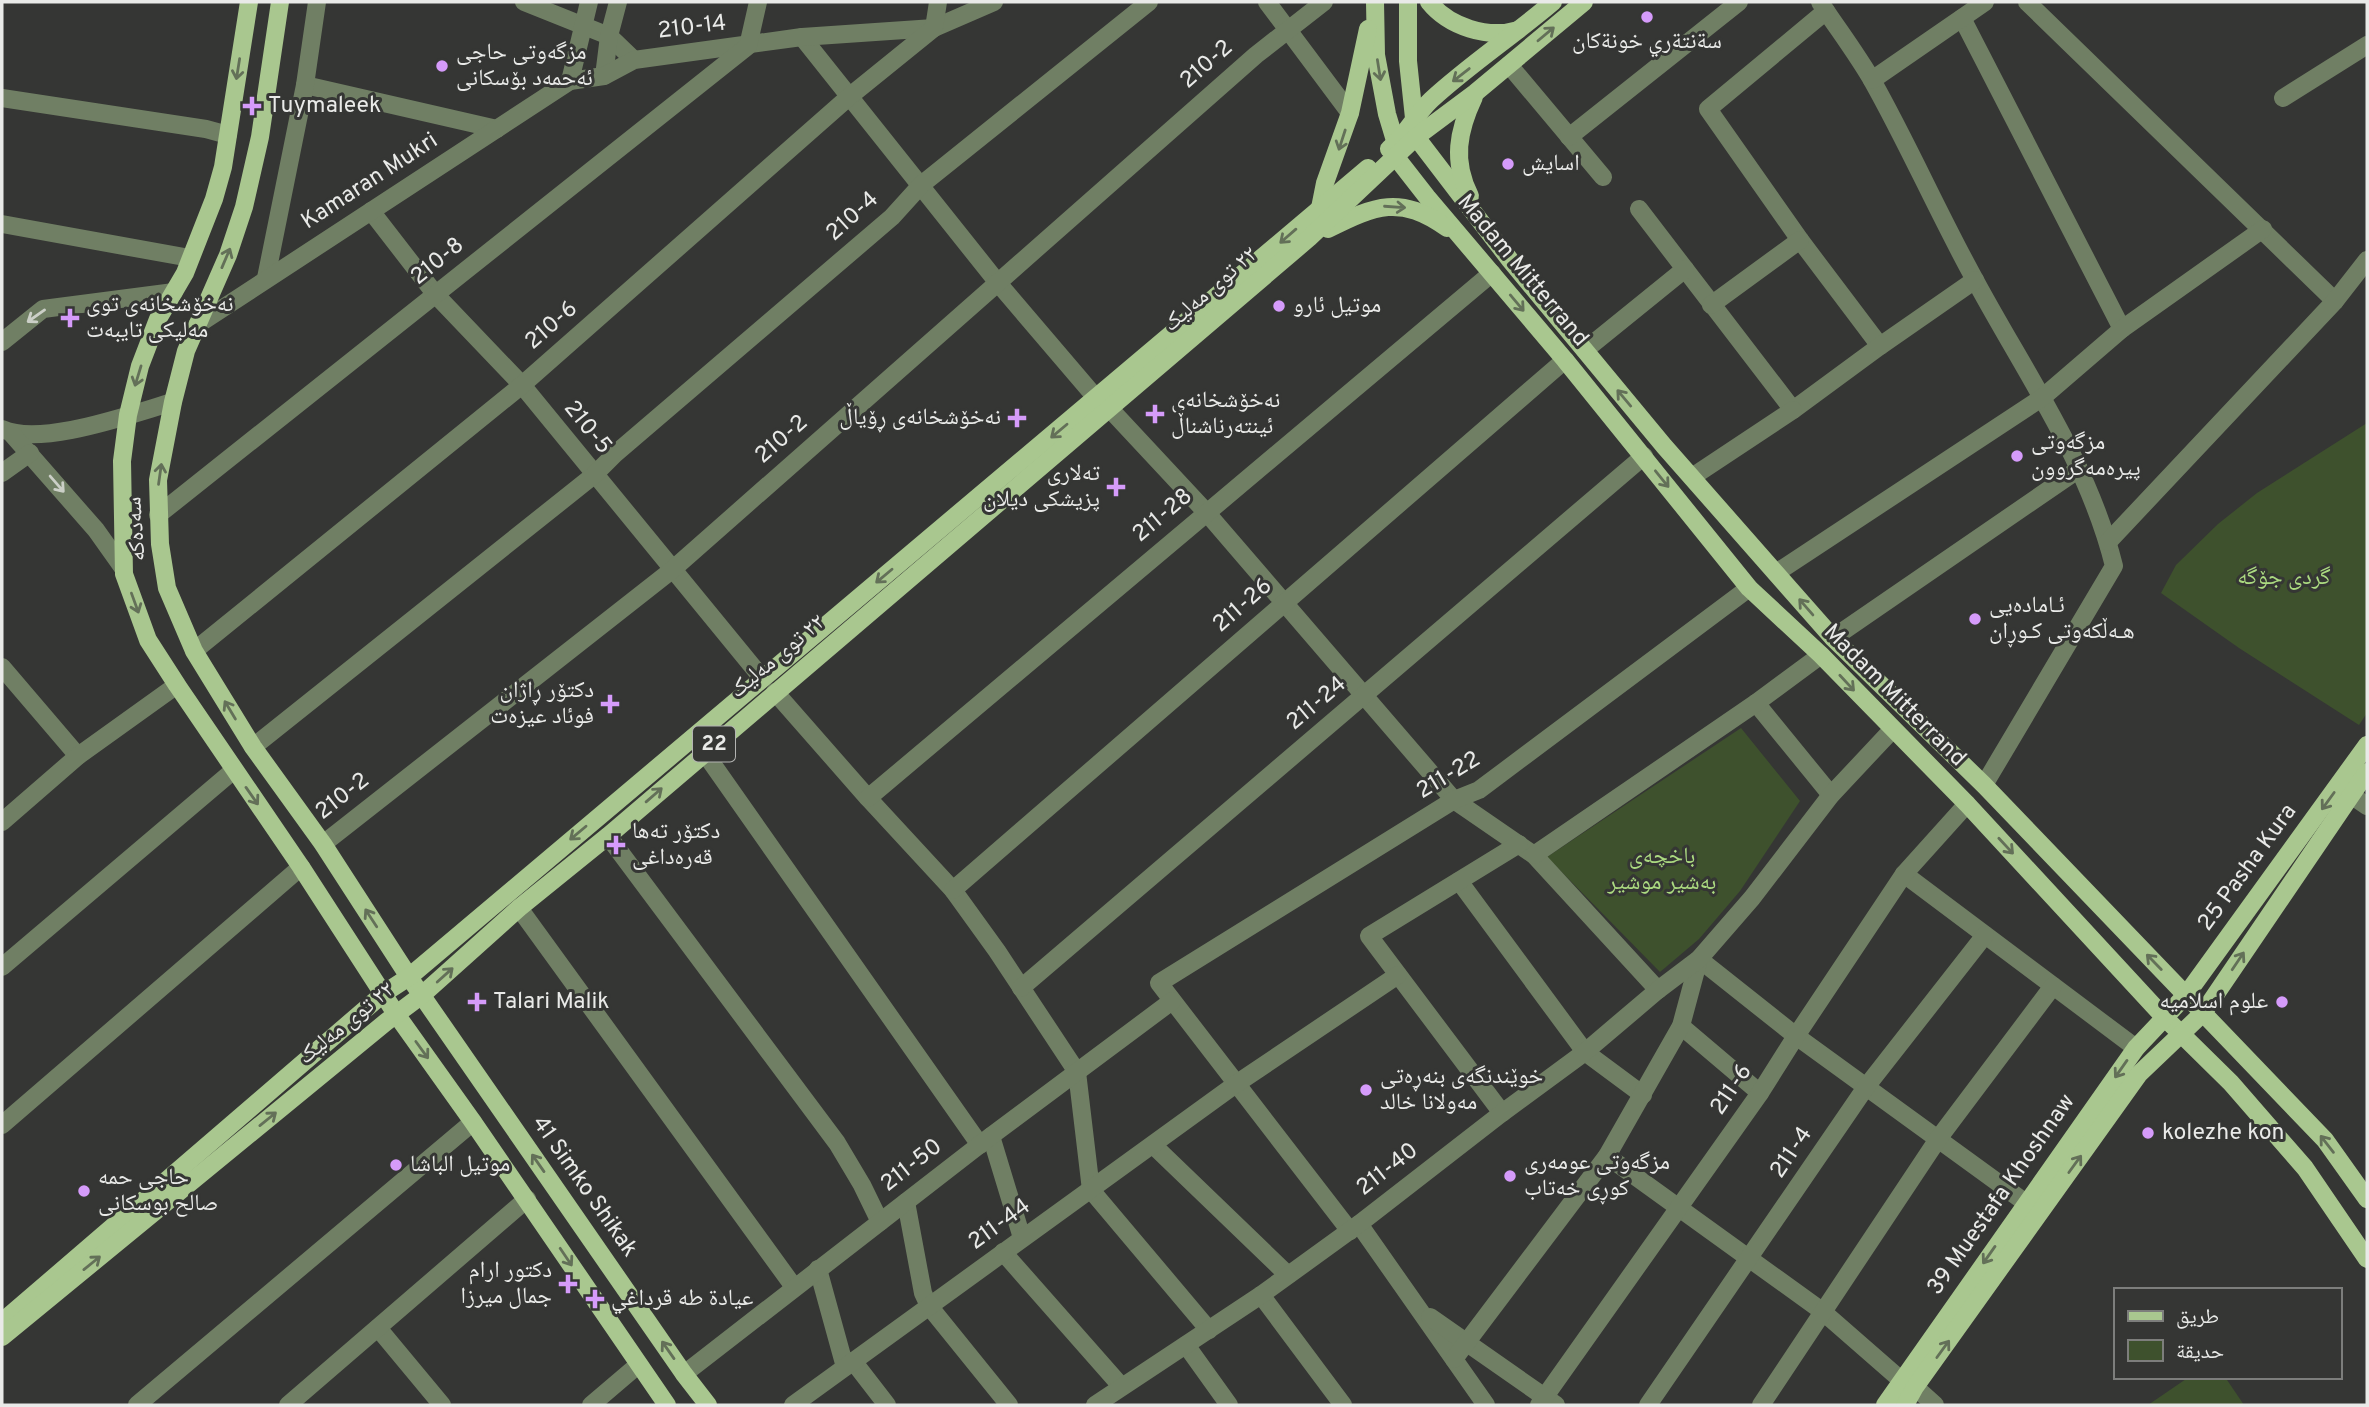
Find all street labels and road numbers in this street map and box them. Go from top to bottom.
street label: 210-14 [656,9,728,47]
street label: 210-2 [1175,34,1239,96]
street label: Kamaran Mukri [296,127,444,237]
street label: 210-4 [821,186,885,248]
street label: Madam Mitterrand [1450,189,1594,353]
street label: 210-8 [405,232,471,292]
street label: ٢٢ توی مەلیک [1158,241,1264,339]
street label: 210-6 [520,295,584,357]
street label: 210-5 [557,395,617,461]
street label: 210-2 [750,409,814,471]
street label: 211-28 [1127,483,1199,549]
street label: سەدەکە [120,496,154,562]
street label: 211-26 [1207,572,1279,640]
street label: ٢٢ توی مەلیک [724,609,832,705]
street label: Madam Mitterrand [1817,619,1971,773]
street label: 211-24 [1281,671,1353,737]
road number: 22 [693,726,735,762]
street label: 211-22 [1412,746,1486,806]
street label: 210-2 [310,767,376,827]
street label: 25 Pasha Kura [2192,799,2304,937]
street label: ٢٢ توی مەلیک [293,976,401,1072]
street label: 211-6 [1705,1059,1759,1121]
street label: 39 Muestafa Khoshnaw [1922,1089,2082,1301]
street label: 41 Simko Shikak [525,1111,643,1263]
street label: 211-4 [1764,1122,1820,1184]
street label: 211-50 [875,1133,949,1199]
street label: 211-40 [1351,1137,1425,1203]
street label: 211-44 [963,1193,1037,1257]

